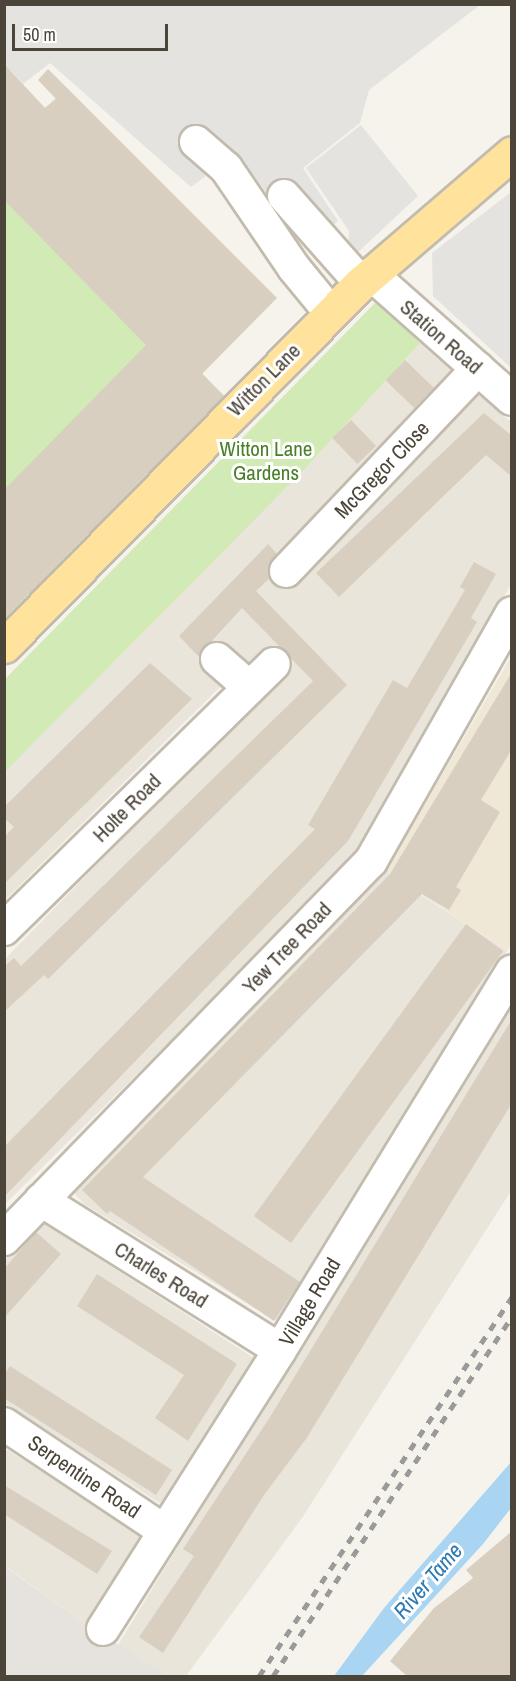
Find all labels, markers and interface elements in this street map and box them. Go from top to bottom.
scale bar [15,12,171,50]
text: 50 m [23,22,56,47]
street label: Station Road [395,295,487,379]
street label: Witton Lane [222,338,306,422]
street label: McGregor Close [329,416,435,524]
park label: Witton Lane Gardens [220,436,312,486]
street label: Holte Road [88,769,166,847]
street label: Yew Tree Road [237,897,337,999]
street label: Charles Road [110,1236,212,1314]
street label: Village Road [274,1253,346,1351]
street label: Serpentine Road [23,1430,145,1524]
water label: River Tame [388,1538,468,1624]

